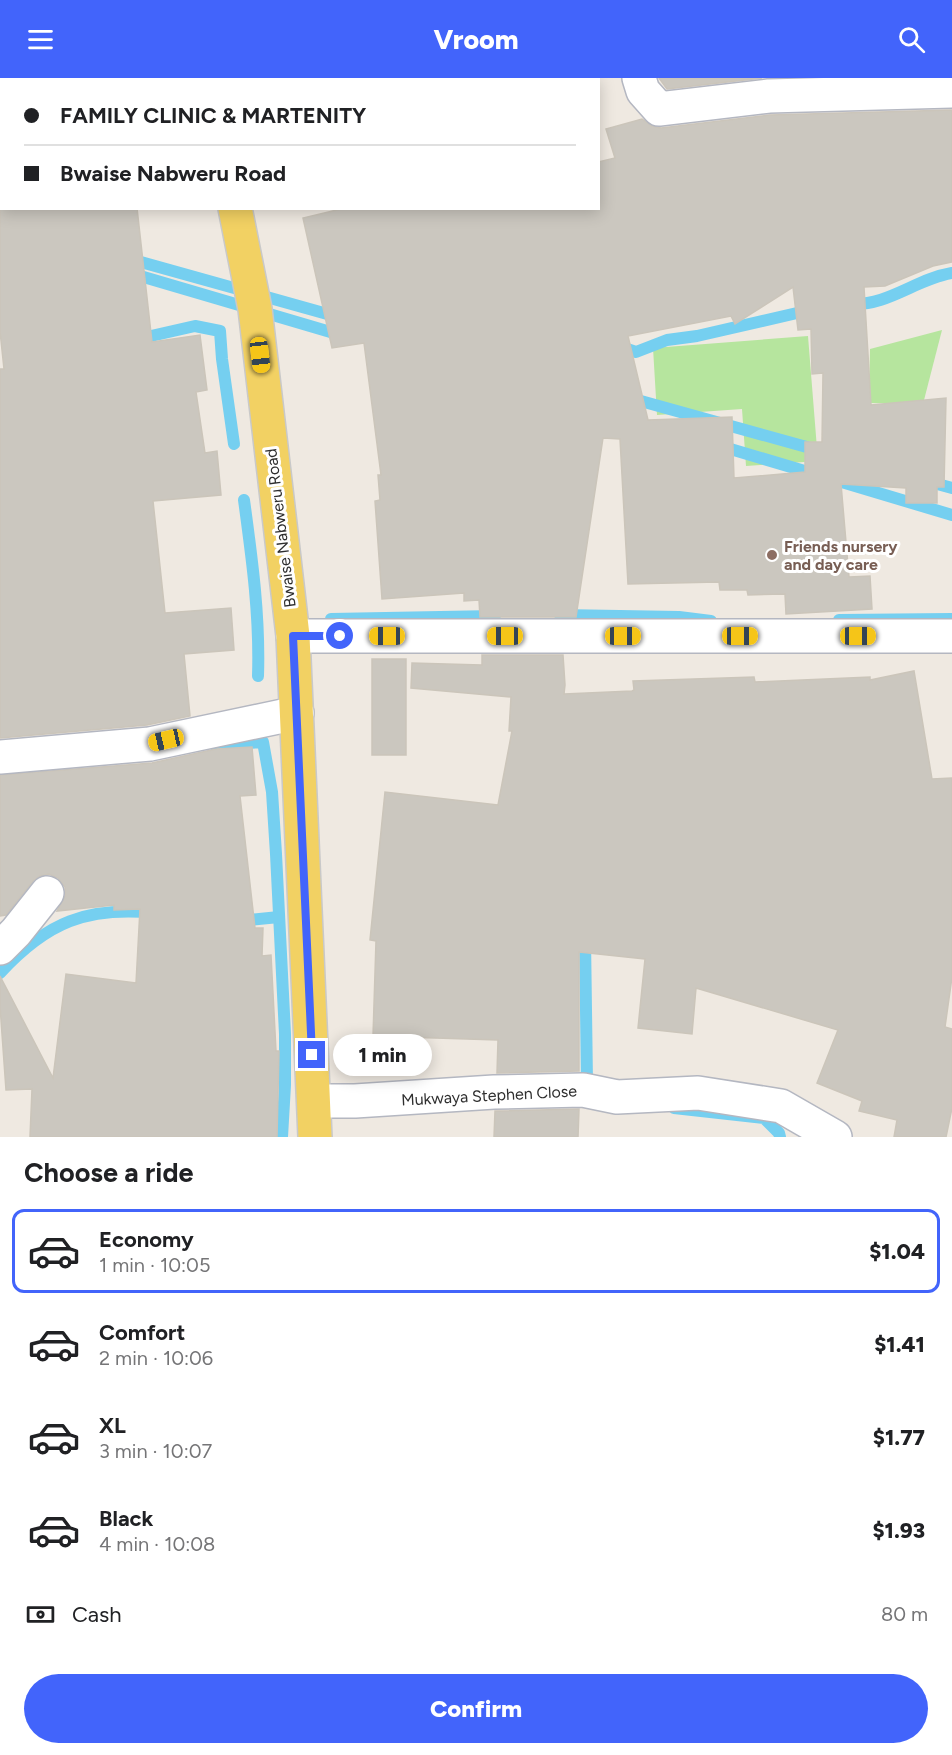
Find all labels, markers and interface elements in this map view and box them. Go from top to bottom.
icon: menu [24,23,57,56]
text: Vroom [433,23,519,56]
icon: search [895,23,928,56]
text: FAMILY CLINIC & MARTENITY [60,102,366,129]
text: Bwaise Nabweru Road [60,160,286,187]
car [249,336,271,374]
street label: Bwaise Nabweru Road [261,447,300,609]
place label: Friends nursery and day care [784,537,898,574]
marker: Friends nursery and day care [765,548,779,562]
route start [326,622,353,649]
car [369,627,405,645]
car [487,627,523,645]
car [605,627,641,645]
car [722,627,758,645]
car [840,627,876,645]
car [146,727,186,753]
callout: 1 min [333,1034,432,1076]
route end [298,1041,325,1068]
text: 1 min [359,1043,406,1067]
street label: Mukwaya Stephen Close [401,1081,578,1110]
text: Choose a ride [24,1156,193,1189]
icon: car [27,1224,81,1278]
text: Economy [99,1226,194,1253]
text: $1.04 [869,1238,925,1265]
text: 1 min · 10:05 [99,1253,210,1277]
icon: car [27,1317,81,1371]
text: Comfort [99,1319,185,1346]
text: $1.41 [874,1331,925,1358]
text: 2 min · 10:06 [99,1346,213,1370]
icon: car [27,1410,81,1464]
text: XL [99,1412,126,1439]
text: $1.77 [873,1424,925,1451]
text: 3 min · 10:07 [99,1439,212,1463]
icon: car [27,1503,81,1557]
text: Black [99,1505,153,1532]
text: $1.93 [872,1517,925,1544]
text: 4 min · 10:08 [99,1532,215,1556]
icon: cash [24,1598,57,1631]
text: Cash [72,1601,122,1628]
text: 80 m [881,1602,928,1626]
button: Confirm [24,1674,928,1743]

